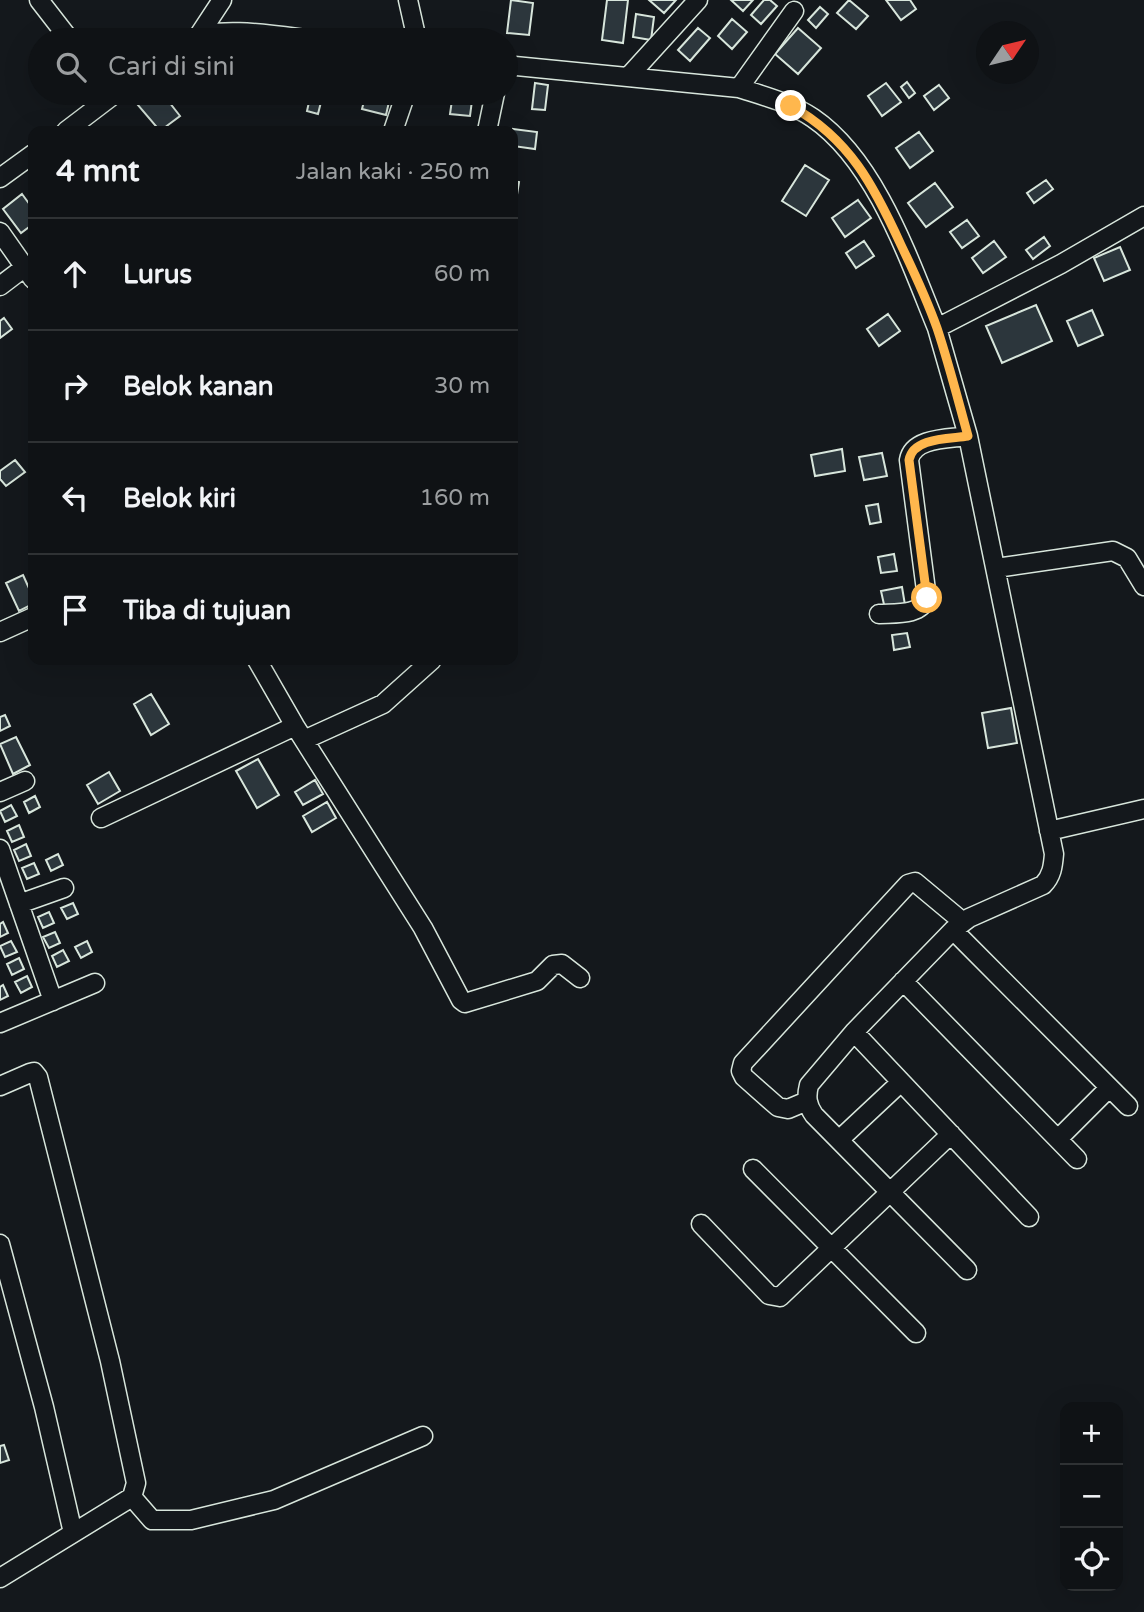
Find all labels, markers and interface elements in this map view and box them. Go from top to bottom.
north arrow [976,21,1039,84]
search box [28,28,518,105]
icon: search [52,48,90,86]
text: Cari di sini [108,51,235,82]
route end [775,90,806,121]
text: 4 mnt [56,153,140,190]
text: Jalan kaki · 250 m [296,158,490,186]
icon: ahead [56,255,94,293]
text: Lurus [123,259,192,290]
text: 60 m [434,260,490,288]
icon: right [56,367,94,405]
text: Belok kanan [123,371,274,402]
text: 30 m [434,372,490,400]
icon: left [56,479,94,517]
text: Belok kiri [123,483,236,514]
text: 160 m [420,484,490,512]
route start [911,582,942,613]
icon: arrive [56,591,94,629]
text: Tiba di tujuan [123,595,291,626]
map controls [1060,1402,1123,1591]
button: + [1060,1402,1123,1465]
button: − [1060,1465,1123,1528]
button: locate [1060,1528,1123,1591]

